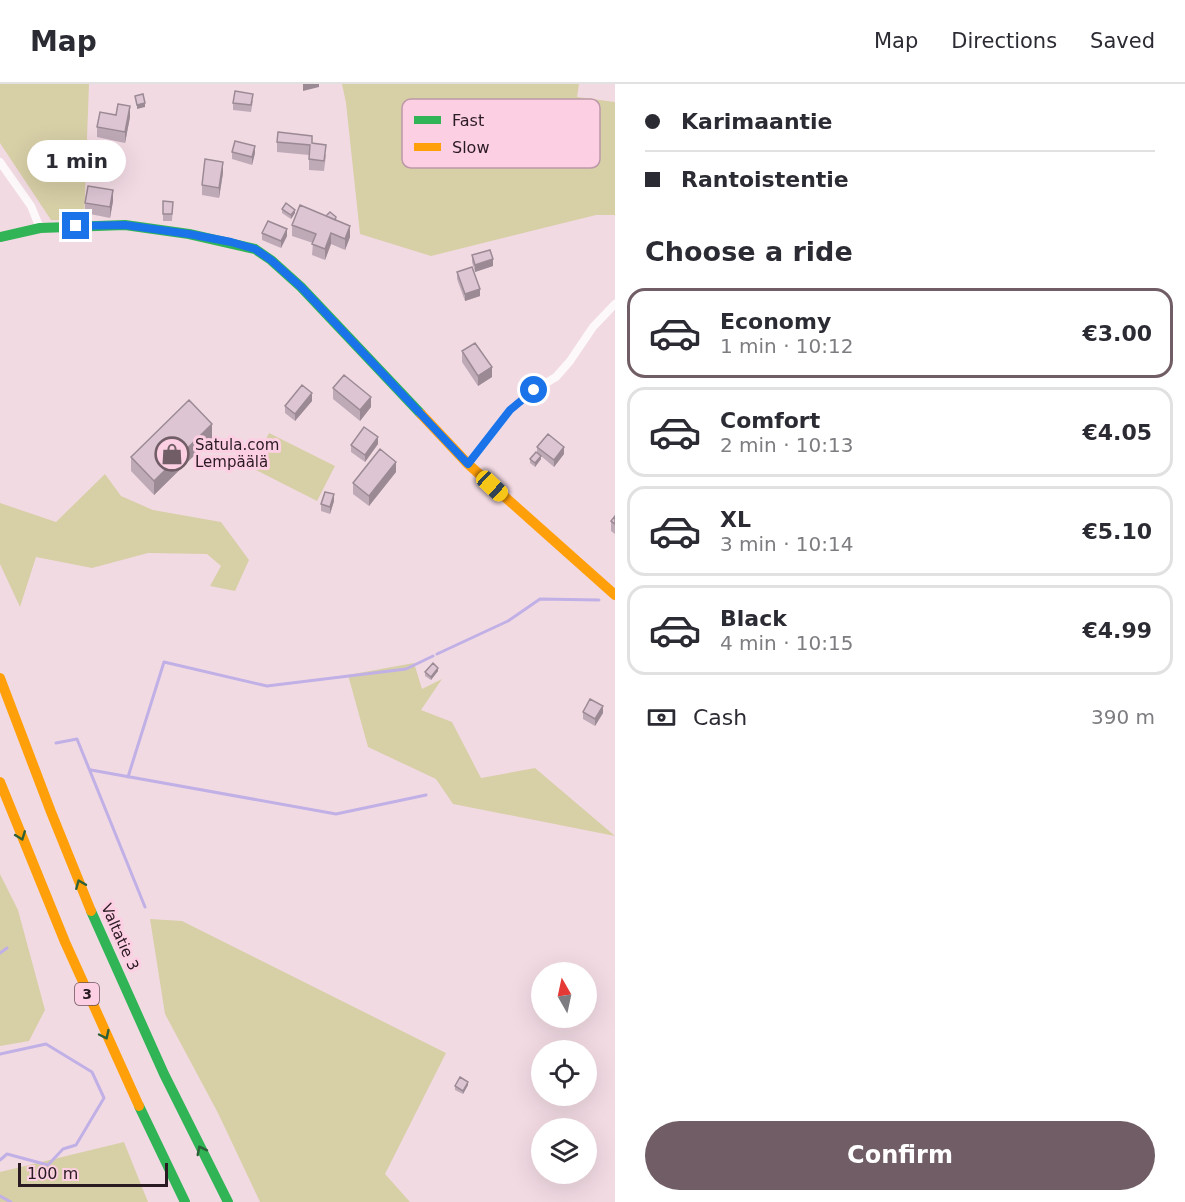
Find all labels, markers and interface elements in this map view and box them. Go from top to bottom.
text: Map [30,25,97,58]
text: Map [874,29,918,53]
text: Directions [951,29,1057,53]
text: Saved [1090,29,1155,53]
legend [402,99,600,168]
text: Karimaantie [681,109,833,134]
text: Fast [452,111,484,130]
text: Slow [452,138,489,157]
callout: 1 min [26,139,125,181]
text: 1 min [45,149,108,173]
text: Rantoistentie [681,167,849,192]
route end [62,212,89,239]
text: Choose a ride [645,236,853,267]
icon: car [648,306,702,360]
text: Economy [720,309,831,334]
text: €3.00 [1082,321,1152,346]
text: 1 min · 10:12 [720,334,854,358]
route start [520,376,547,403]
icon: car [648,405,702,459]
text: Comfort [720,408,820,433]
text: €4.05 [1082,420,1152,445]
text: 2 min · 10:13 [720,433,854,457]
shop icon: Satula.com Lempäälä [154,436,190,472]
place label: Satula.com Lempäälä [195,436,279,471]
car [473,467,511,505]
icon: car [648,504,702,558]
text: XL [720,507,751,532]
text: €5.10 [1082,519,1152,544]
text: 3 min · 10:14 [720,532,854,556]
icon: car [648,603,702,657]
text: Black [720,606,787,631]
text: €4.99 [1082,618,1152,643]
text: 4 min · 10:15 [720,631,854,655]
icon: cash [645,701,678,734]
text: Cash [693,705,747,730]
text: 390 m [1091,705,1155,729]
one-way arrow [14,830,27,841]
one-way arrow [75,879,87,890]
street label: Valtatie 3 [97,901,143,973]
north arrow [531,962,597,1028]
map controls [531,962,597,1184]
road number: 3 [75,983,99,1005]
one-way arrow [98,1029,110,1040]
button: locate [531,1040,597,1106]
button: layers [531,1118,597,1184]
button: Confirm [645,1121,1155,1190]
one-way arrow [197,1146,208,1156]
scale bar [18,1160,168,1188]
text: 100 m [27,1164,78,1183]

